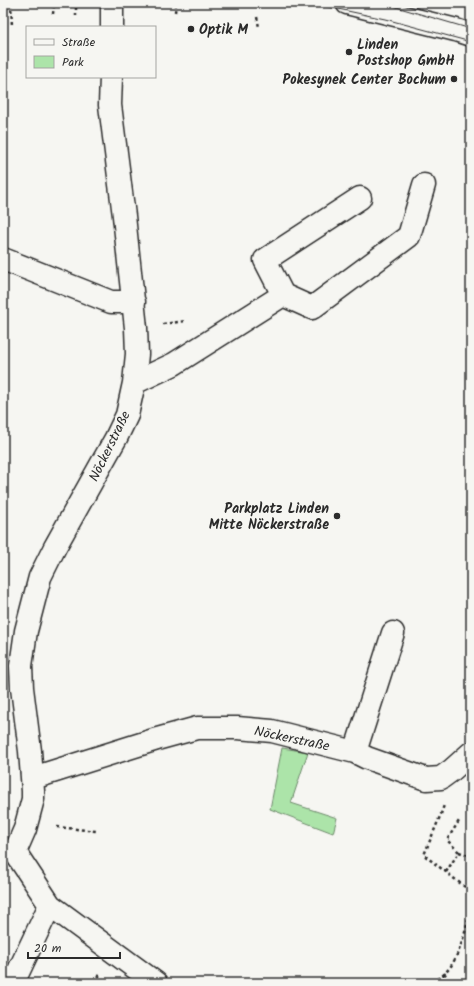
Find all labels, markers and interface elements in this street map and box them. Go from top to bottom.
place label: Optik M [199,19,248,41]
marker: Optik M [186,24,196,34]
legend [26,26,156,78]
text: Straße [62,33,96,52]
place label: Linden Postshop GmbH [357,34,455,72]
marker: Linden Postshop GmbH [344,47,354,57]
text: Park [62,53,84,72]
place label: Pokesynek Center Bochum [283,69,447,91]
marker: Pokesynek Center Bochum [449,74,459,84]
street label: Nöckerstraße [83,407,137,486]
place label: Parkplatz Linden Mitte Nöckerstraße [209,498,329,536]
marker: Parkplatz Linden Mitte Nöckerstraße [332,511,342,521]
street label: Nöckerstraße [252,720,332,758]
scale bar [28,934,120,960]
text: 20 m [34,939,62,958]

